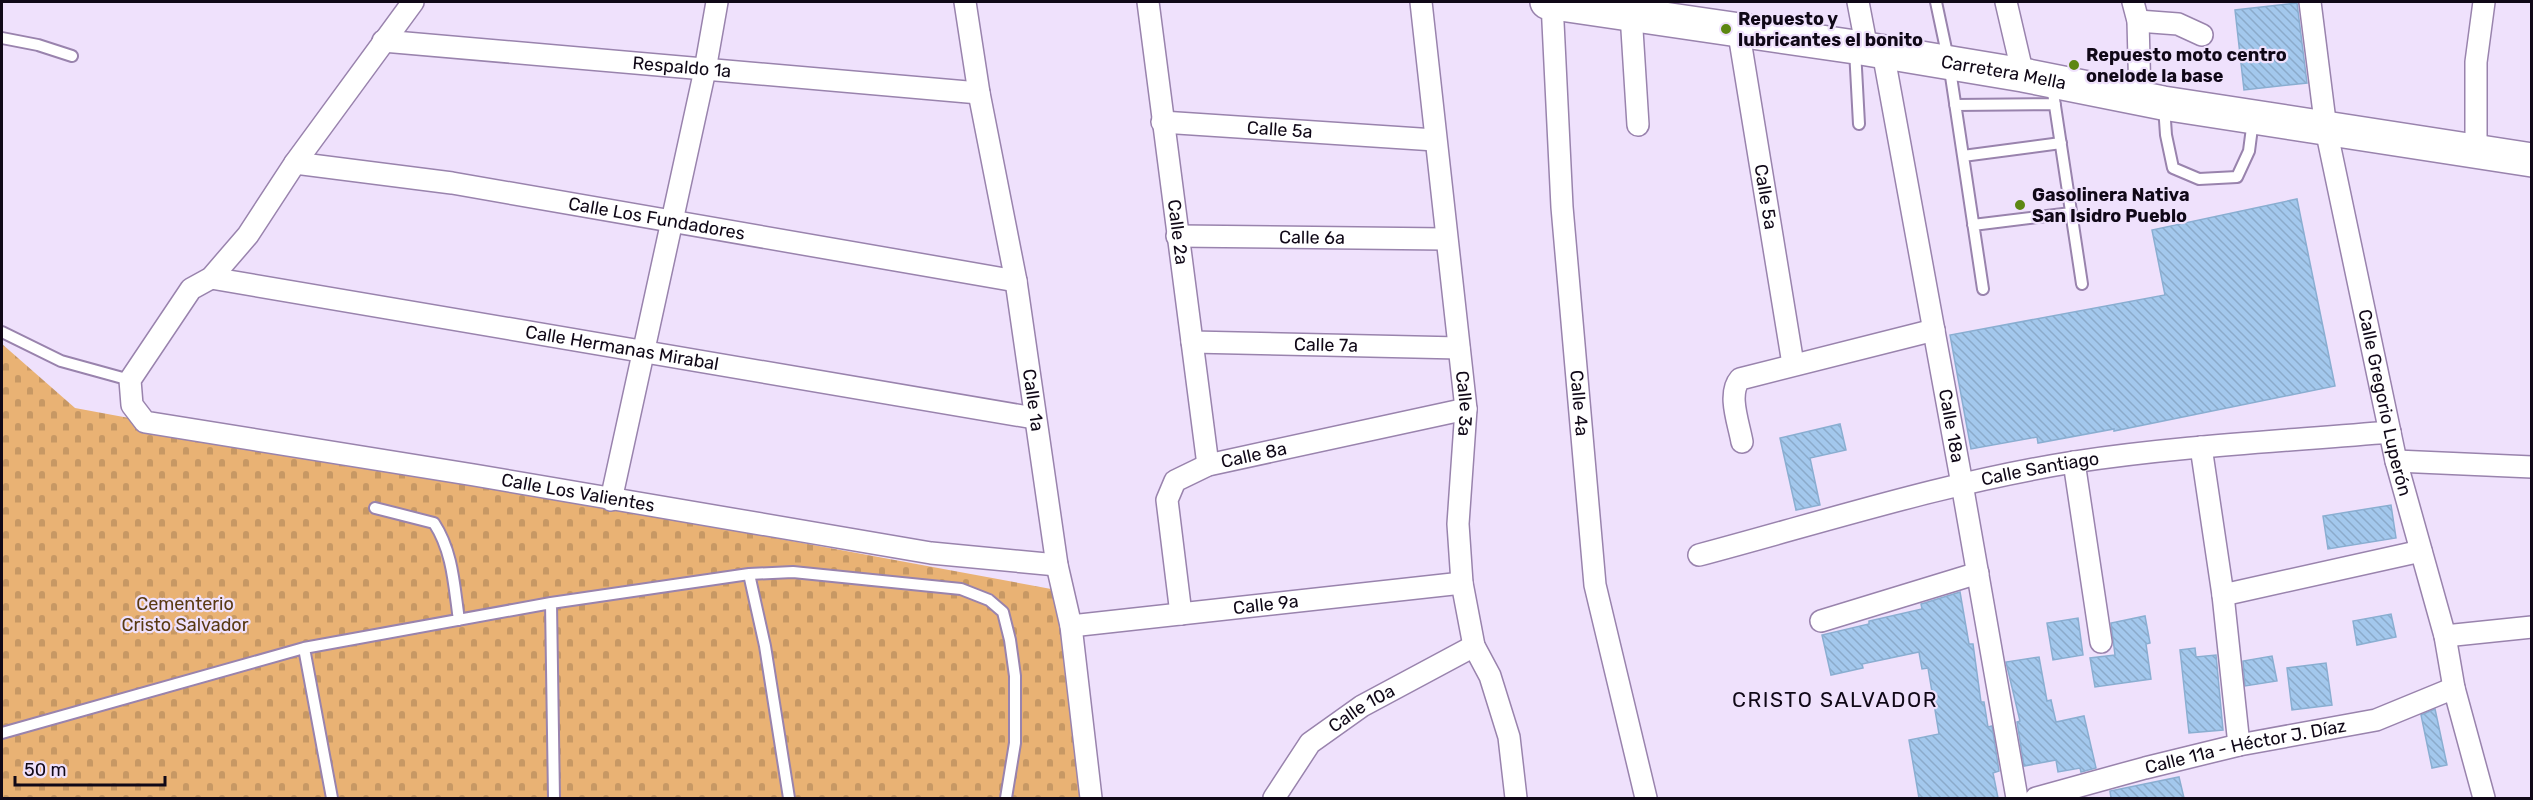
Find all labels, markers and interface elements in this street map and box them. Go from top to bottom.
place label: Repuesto y lubricantes el bonito [1738,8,1923,51]
marker: Repuesto y lubricantes el bonito [1719,22,1733,36]
place label: Repuesto moto centro onelode la base [2086,44,2287,87]
street label: Carretera Mella [1939,51,2068,94]
street label: Respaldo 1a [632,52,732,82]
marker: Repuesto moto centro onelode la base [2067,58,2081,72]
street label: Calle 5a [1246,117,1313,143]
street label: Calle 5a [1749,162,1782,231]
place label: Gasolinera Nativa San Isidro Pueblo [2032,184,2190,227]
street label: Calle Los Fundadores [567,192,747,245]
street label: Calle 2a [1163,198,1193,266]
marker: Gasolinera Nativa San Isidro Pueblo [2013,198,2027,212]
street label: Calle 6a [1279,226,1345,249]
street label: Calle Gregorio Luperón [2353,307,2416,499]
street label: Calle Hermanas Mirabal [524,321,720,375]
street label: Calle 7a [1294,333,1358,357]
street label: Calle 1a [1018,367,1049,433]
street label: Calle 4a [1565,369,1593,437]
street label: Calle 3a [1451,370,1477,437]
street label: Calle 18a [1934,387,1969,464]
street label: Calle 8a [1219,437,1289,473]
street label: Calle Santiago [1979,447,2100,491]
street label: Calle Los Valientes [500,469,656,517]
street label: Calle 9a [1232,590,1300,619]
park label: Cementerio Cristo Salvador [121,593,249,636]
street label: Calle 10a [1324,679,1399,737]
district label: CRISTO SALVADOR [1732,687,1938,712]
street label: Calle 11a - Héctor J. Díaz [2143,715,2348,779]
scale bar [15,749,165,787]
text: 50 m [24,759,67,781]

